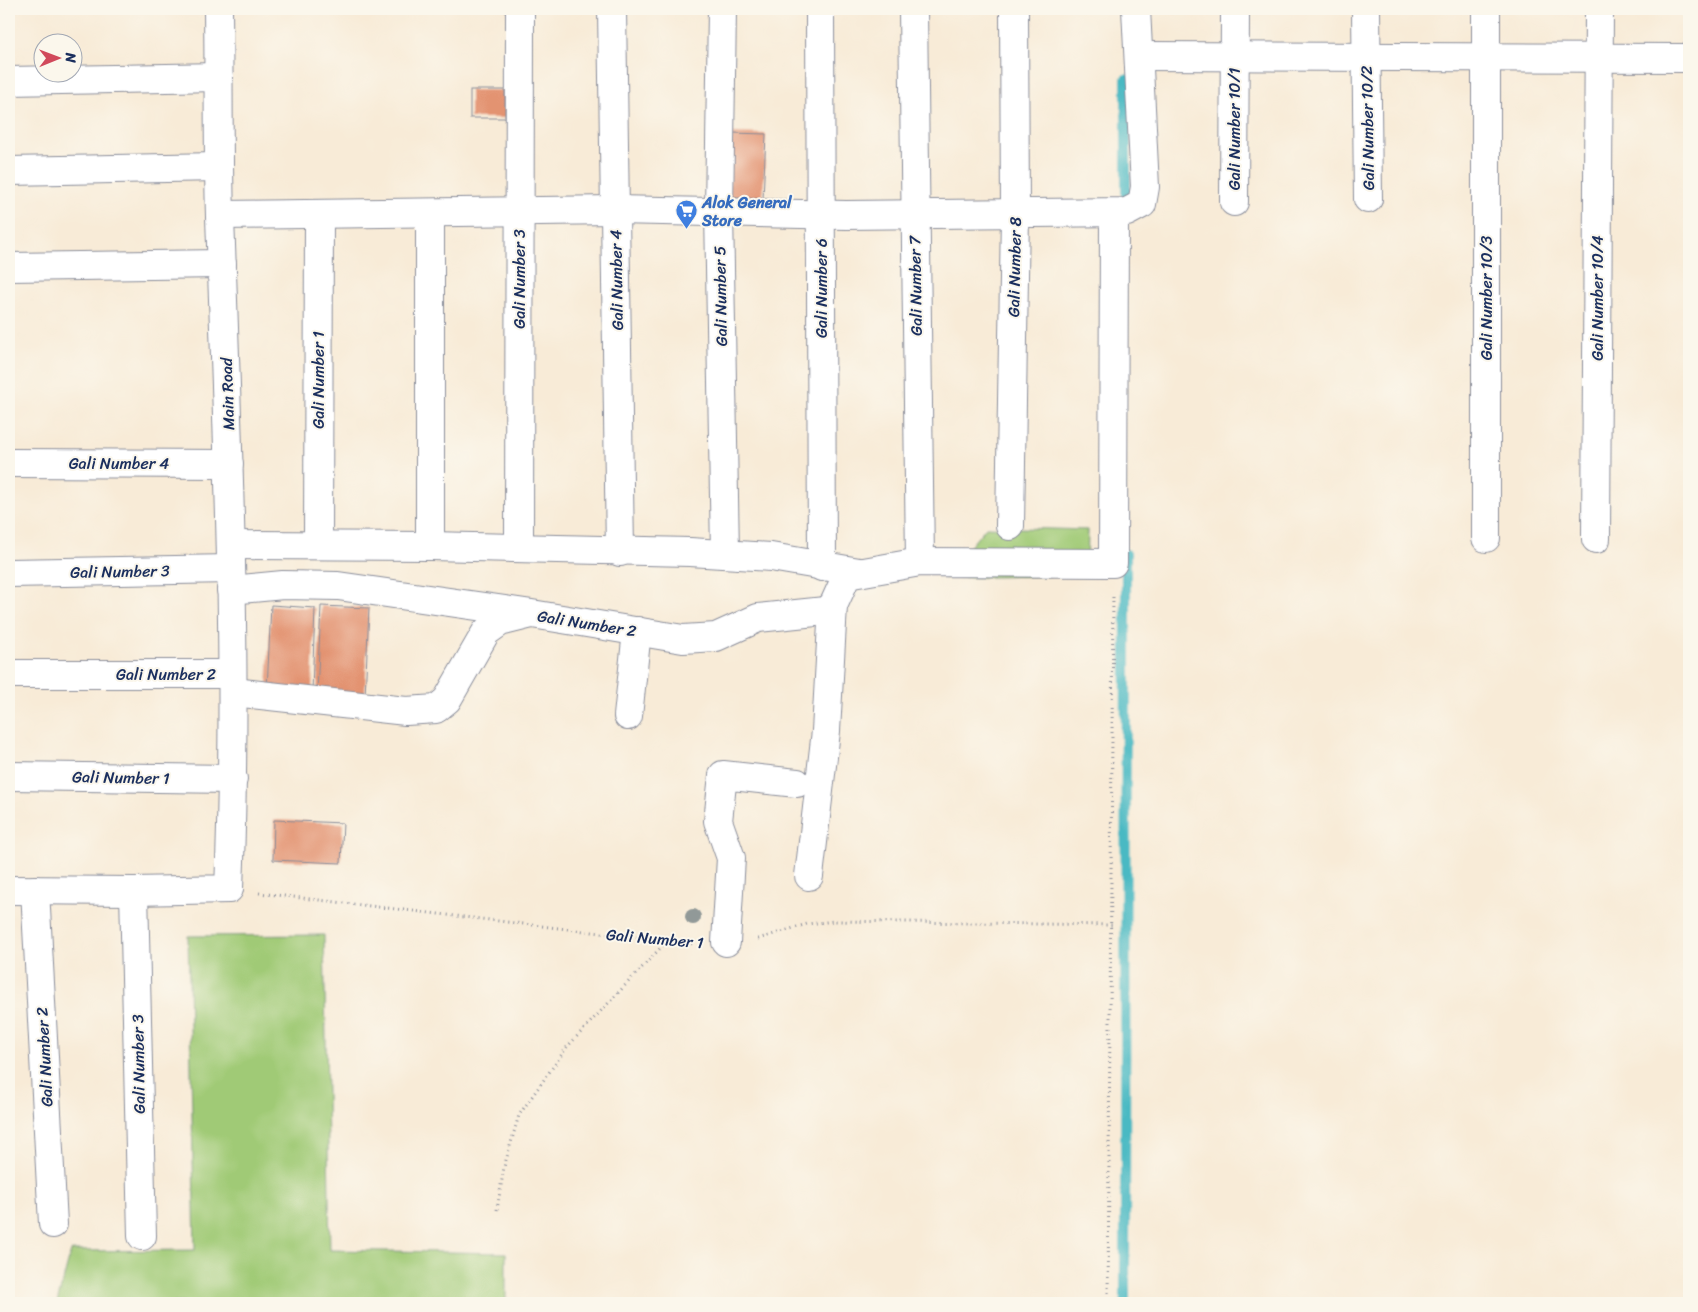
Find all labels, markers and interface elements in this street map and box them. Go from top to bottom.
north arrow [32,32,82,82]
text: N [58,52,83,63]
street label: Gali Number 10/2 [1352,65,1383,191]
street label: Gali Number 10/1 [1220,68,1249,190]
place label: Alok General Store [701,188,793,235]
supermarket icon: Alok General Store [674,199,698,230]
street label: Gali Number 8 [999,216,1030,317]
street label: Gali Number 3 [505,229,534,329]
street label: Gali Number 4 [601,229,632,331]
street label: Gali Number 7 [900,235,931,336]
street label: Gali Number 10/4 [1583,235,1612,361]
street label: Gali Number 10/3 [1472,236,1501,360]
street label: Gali Number 6 [807,238,836,338]
street label: Gali Number 5 [705,245,736,346]
street label: Gali Number 1 [304,331,333,429]
street label: Main Road [212,356,243,431]
street label: Gali Number 4 [69,449,169,478]
street label: Gali Number 3 [70,556,170,587]
street label: Gali Number 2 [535,601,639,646]
street label: Gali Number 2 [116,660,216,689]
street label: Gali Number 1 [72,762,170,793]
street label: Gali Number 1 [605,920,705,957]
street label: Gali Number 2 [27,1006,62,1108]
street label: Gali Number 3 [123,1014,154,1114]

